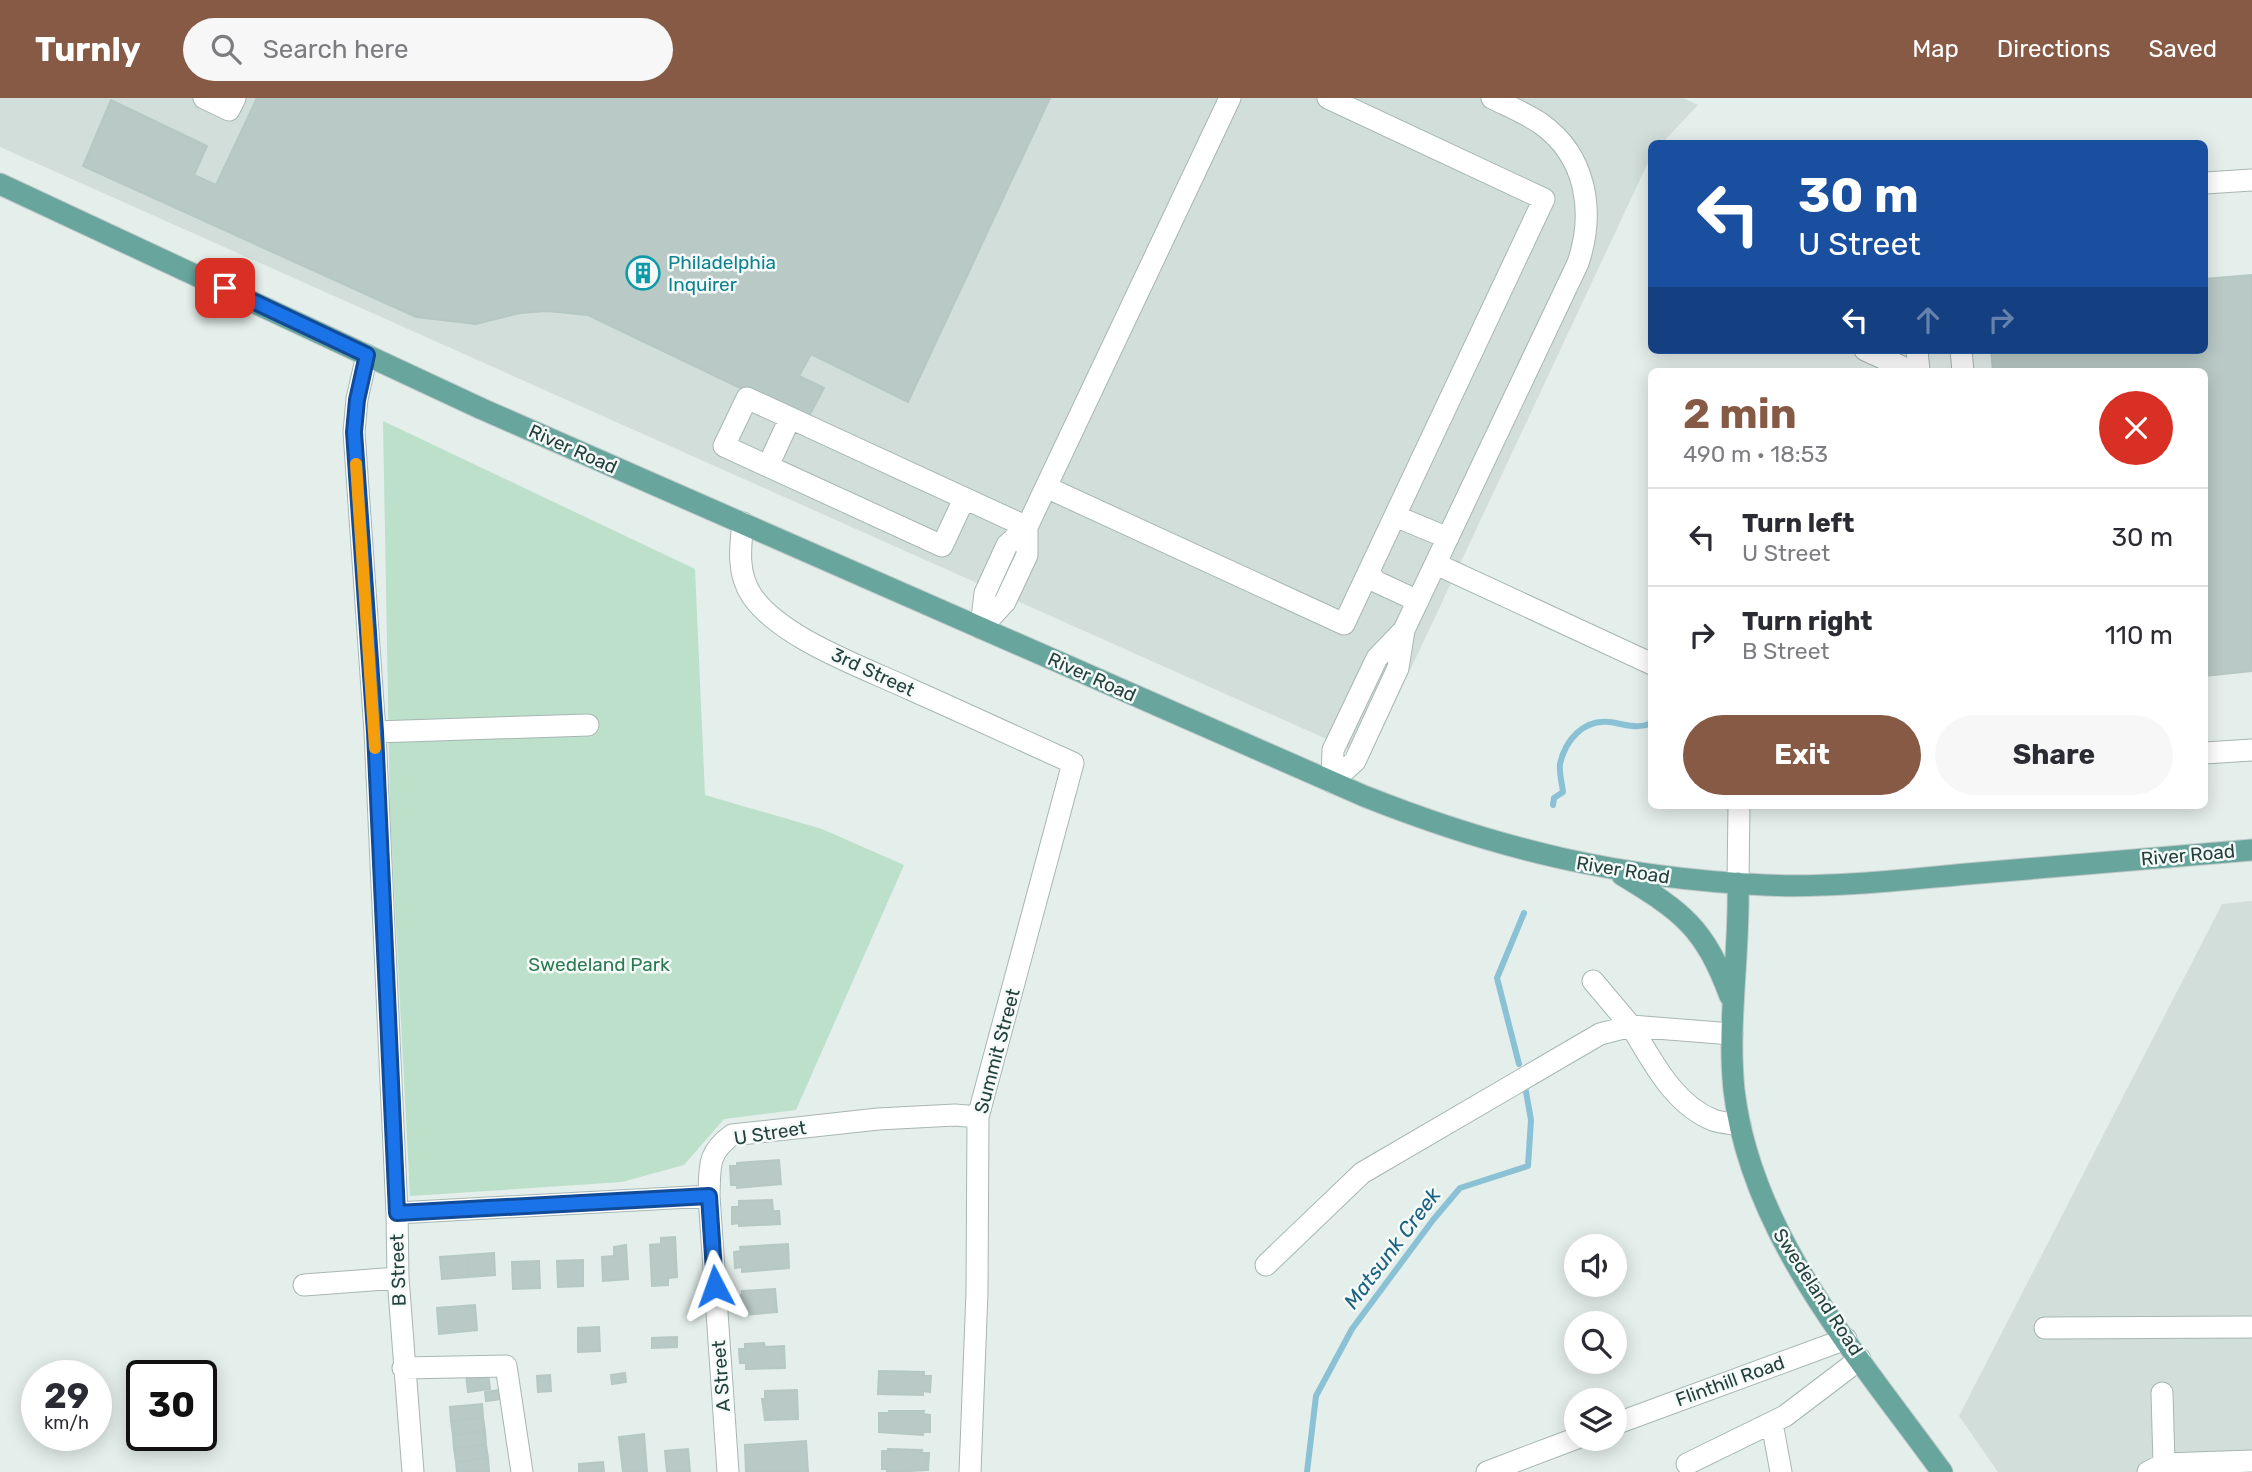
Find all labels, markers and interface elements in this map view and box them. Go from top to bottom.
search box [183,18,673,81]
text: Turnly [35,30,141,69]
icon: search [207,30,245,68]
text: Search here [263,34,409,65]
text: Map [1912,35,1959,63]
text: Directions [1997,35,2110,63]
text: Saved [2148,35,2217,63]
text: 30 m [1798,166,1919,224]
icon: left [1683,168,1774,259]
text: U Street [1798,225,1921,263]
place label: Philadelphia Inquirer [668,251,776,296]
building icon: Philadelphia Inquirer [624,254,662,292]
pin [195,258,255,318]
icon: arrive [206,269,244,307]
icon: left [1836,301,1874,339]
icon: ahead [1909,301,1947,339]
icon: right [1982,301,2020,339]
text: 2 min [1683,389,1797,439]
button: close [2099,391,2173,465]
street label: River Road [525,419,621,479]
text: 490 m · 18:53 [1683,440,1828,468]
text: Turn left [1742,508,1854,539]
icon: left [1683,518,1721,556]
text: 30 m [2111,522,2173,553]
text: U Street [1742,539,1830,567]
text: Turn right [1742,606,1872,637]
icon: right [1683,616,1721,654]
text: 110 m [2105,620,2173,651]
text: B Street [1742,637,1830,665]
street label: 3rd Street [828,643,919,702]
street label: River Road [1044,647,1140,707]
button: Exit [1683,715,1921,795]
button: Share [1935,715,2173,795]
street label: River Road [2140,839,2236,871]
street label: River Road [1575,851,1671,889]
park label: Swedeland Park [528,953,670,976]
street label: Summit Street [969,985,1025,1116]
street label: U Street [732,1116,808,1150]
water label: Matsunk Creek [1338,1182,1446,1313]
street label: Swedeland Road [1768,1224,1868,1360]
street label: B Street [385,1233,411,1307]
map controls [1564,1234,1627,1451]
button: sound [1564,1234,1627,1297]
position arrow [678,1249,752,1323]
button: search [1564,1311,1627,1374]
street label: A Street [707,1339,735,1413]
street label: Flinthill Road [1672,1351,1788,1411]
speed limit sign: 30 [126,1360,217,1451]
text: 29 [44,1375,89,1417]
button: layers [1564,1388,1627,1451]
text: km/h [44,1412,89,1434]

